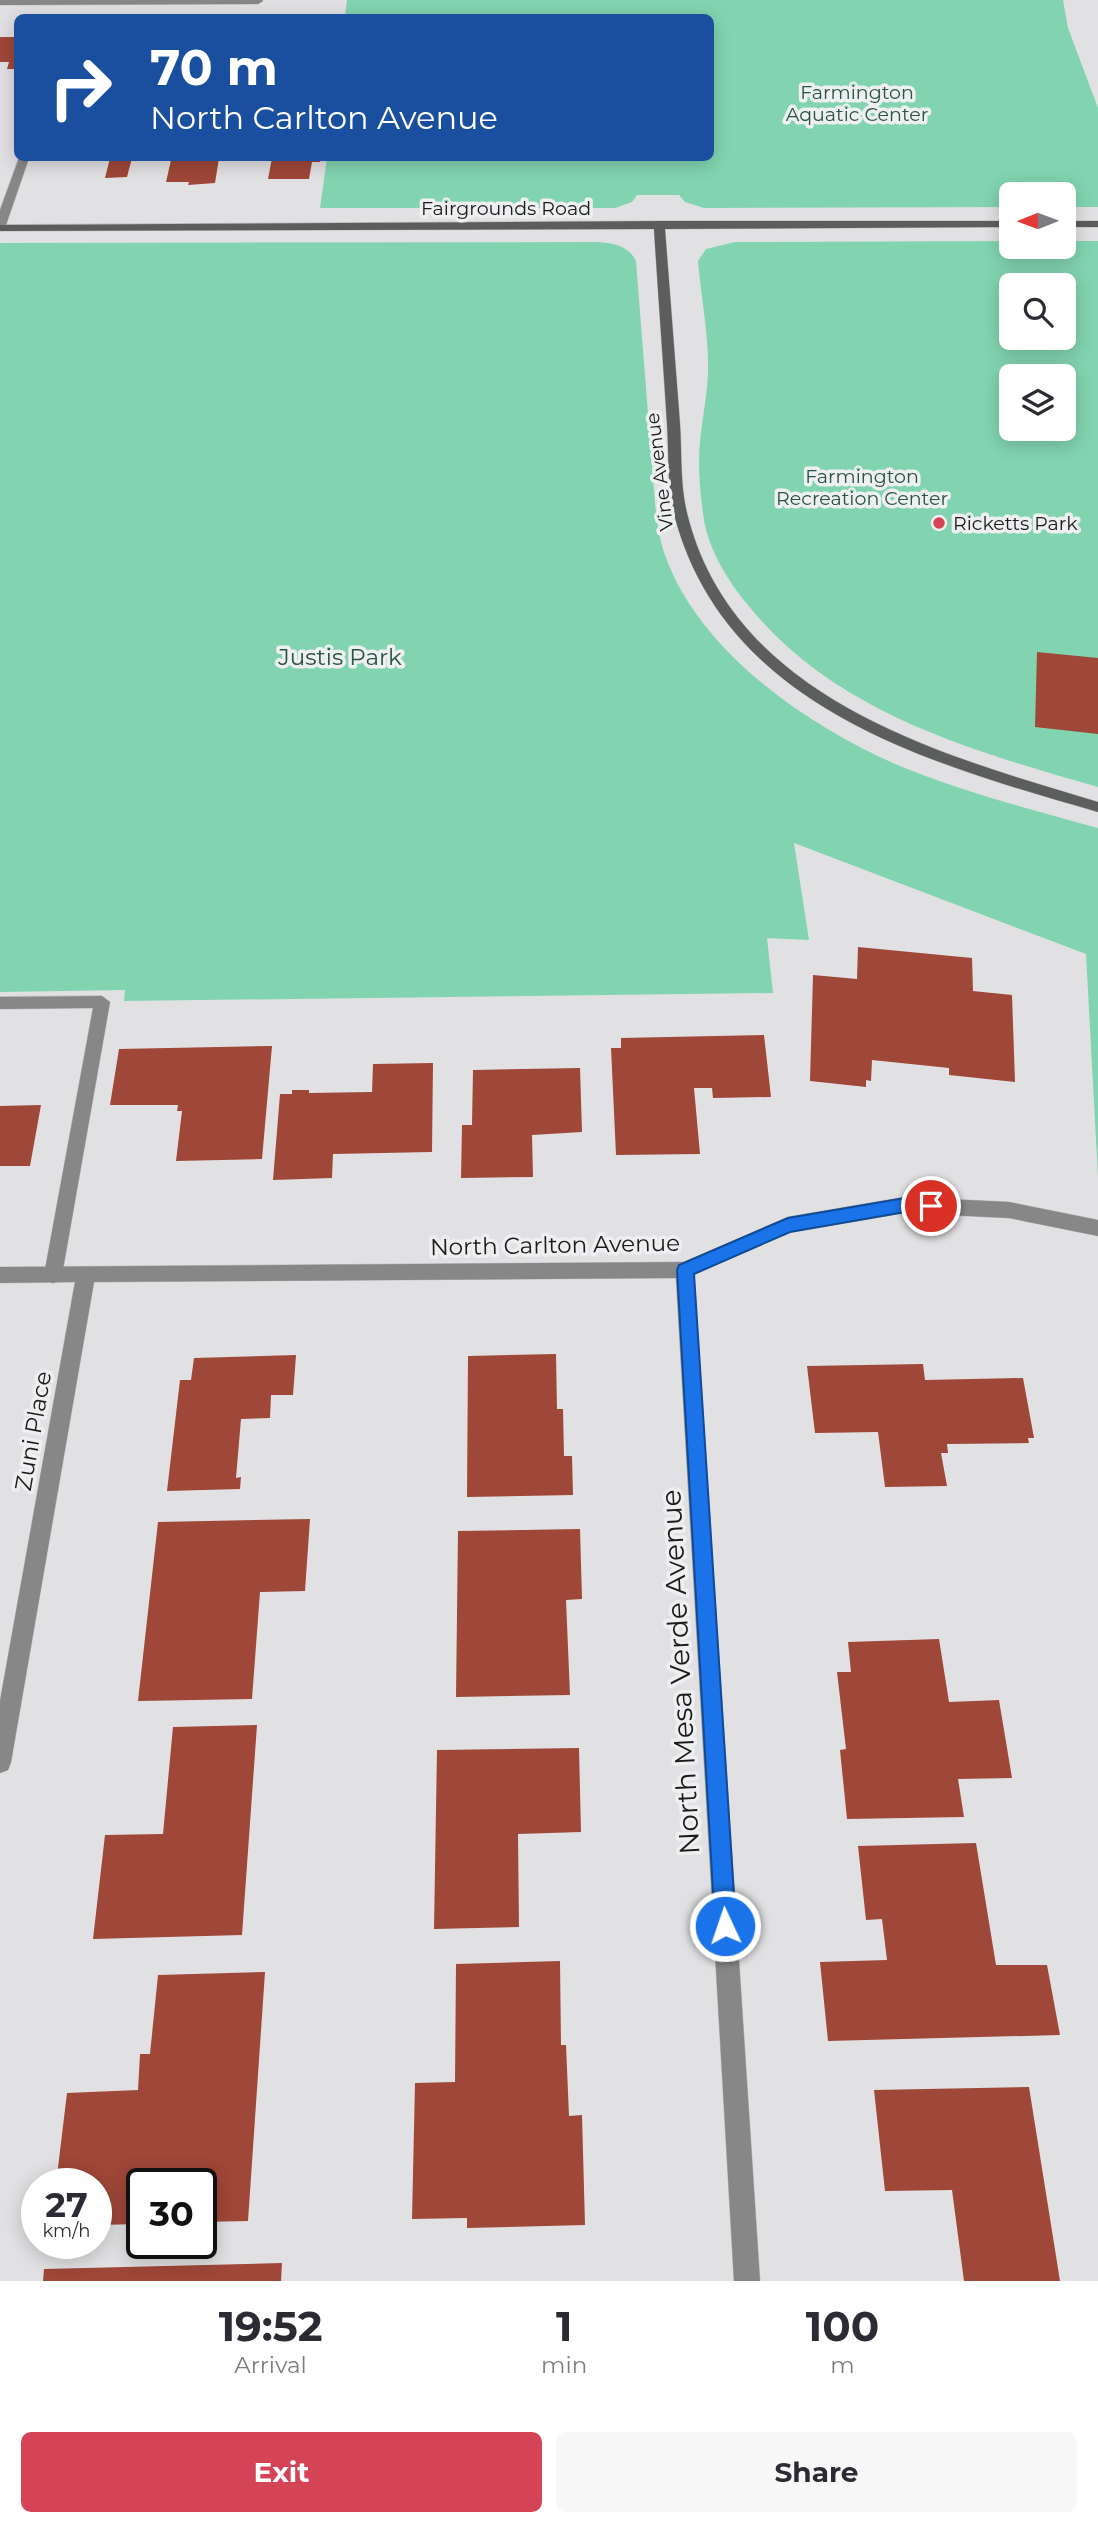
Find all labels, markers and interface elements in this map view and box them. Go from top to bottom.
text: 70 m [150,38,278,97]
icon: right [35,42,126,133]
park label: Farmington Aquatic Center [786,81,928,126]
text: North Carlton Avenue [150,98,498,137]
north arrow [999,182,1076,259]
map controls [999,182,1076,441]
street label: Fairgrounds Road [421,197,591,220]
button: search [999,273,1076,350]
button: layers [999,364,1076,441]
street label: Vine Avenue [641,411,678,532]
park label: Farmington Recreation Center [776,465,948,510]
place label: Ricketts Park [953,512,1078,535]
marker: Ricketts Park [931,515,947,531]
park label: Justis Park [277,643,402,671]
pin [901,1176,961,1236]
icon: arrive [912,1187,950,1225]
street label: North Carlton Avenue [430,1229,680,1261]
street label: Zuni Place [9,1369,57,1493]
street label: North Mesa Verde Avenue [653,1489,707,1855]
position arrow [688,1889,762,1963]
speed limit sign: 30 [126,2168,217,2259]
text: 27 [45,2183,88,2226]
text: km/h [42,2220,91,2242]
text: 19:52 [219,2300,322,2352]
text: 1 [556,2300,572,2352]
text: 100 [806,2300,879,2352]
text: Arrival [234,2351,307,2379]
text: min [541,2351,587,2379]
text: m [830,2351,855,2379]
button: Exit [21,2432,542,2512]
button: Share [556,2432,1077,2512]

